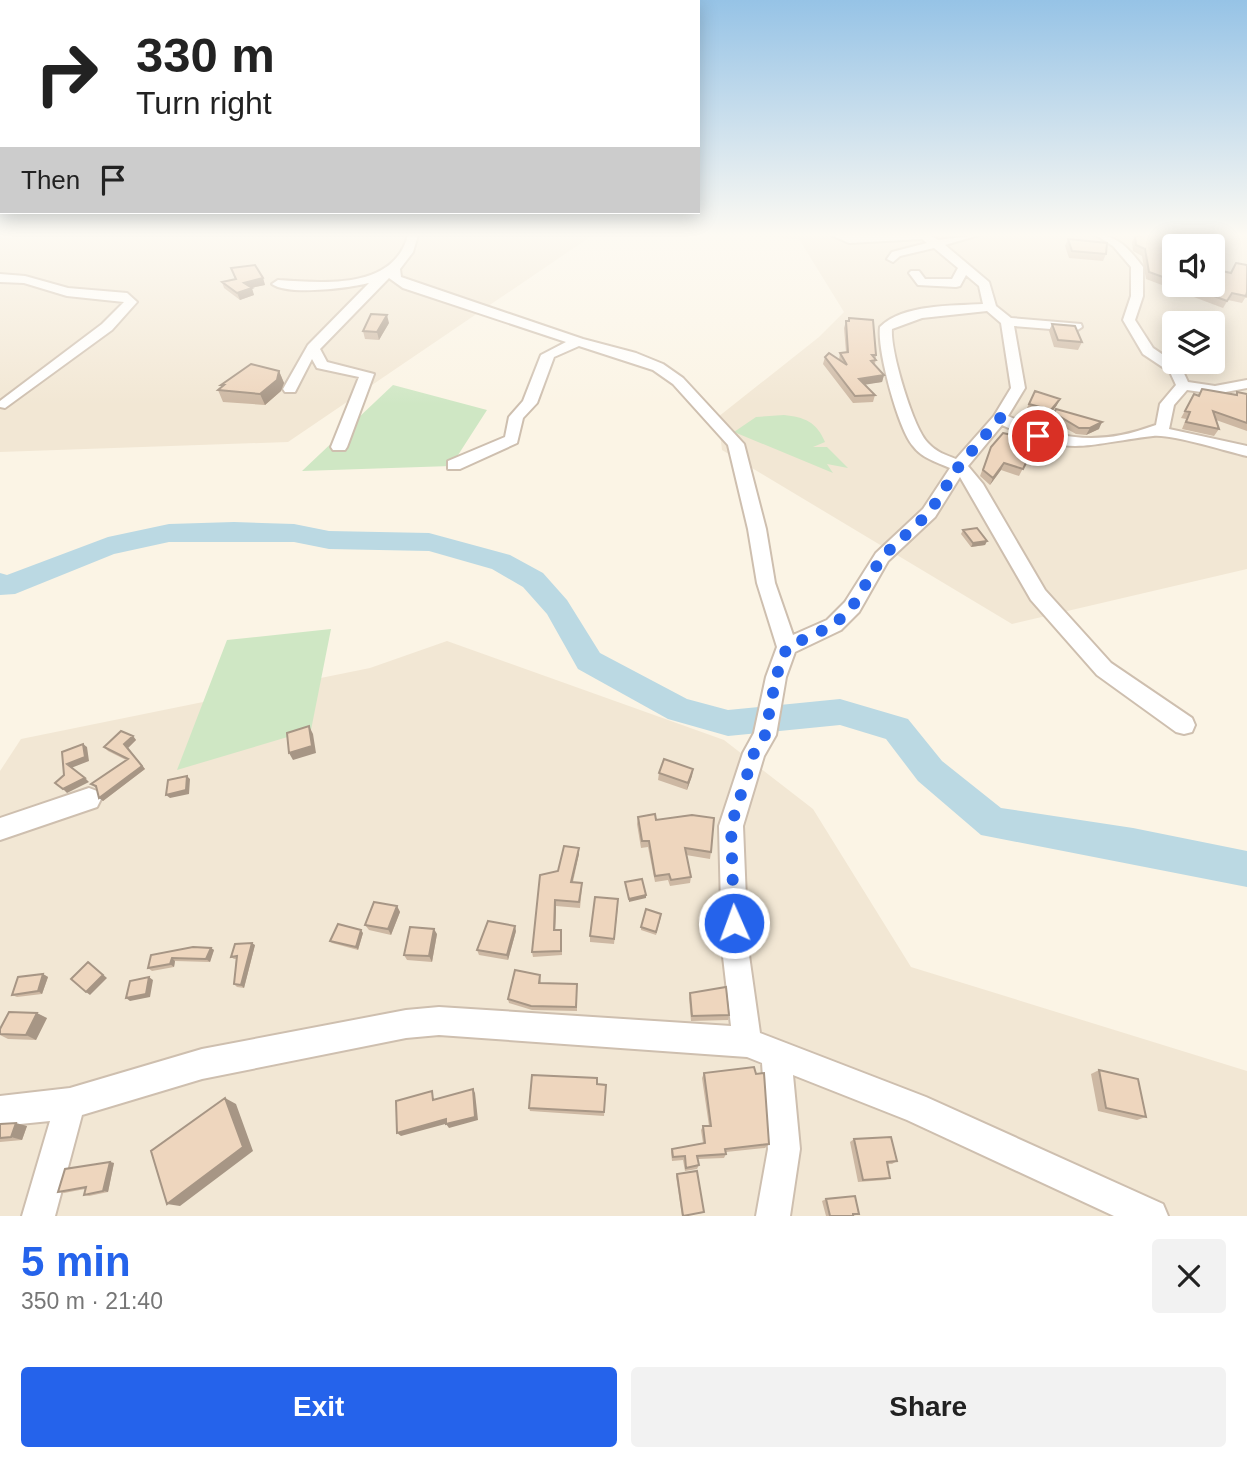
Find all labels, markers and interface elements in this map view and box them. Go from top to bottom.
icon: right [21,28,112,119]
text: 330 m [136,28,275,82]
text: Turn right [136,85,272,121]
icon: arrive [94,161,132,199]
text: Then [21,165,80,195]
map controls [1162,234,1225,374]
button: sound [1162,234,1225,297]
button: layers [1162,311,1225,374]
pin [1008,406,1068,466]
icon: arrive [1019,417,1057,455]
position arrow [697,886,771,960]
text: 5 min [21,1238,131,1285]
button: close [1152,1239,1226,1313]
text: 350 m · 21:40 [21,1288,163,1314]
button: Exit [21,1367,617,1447]
button: Share [631,1367,1226,1447]

